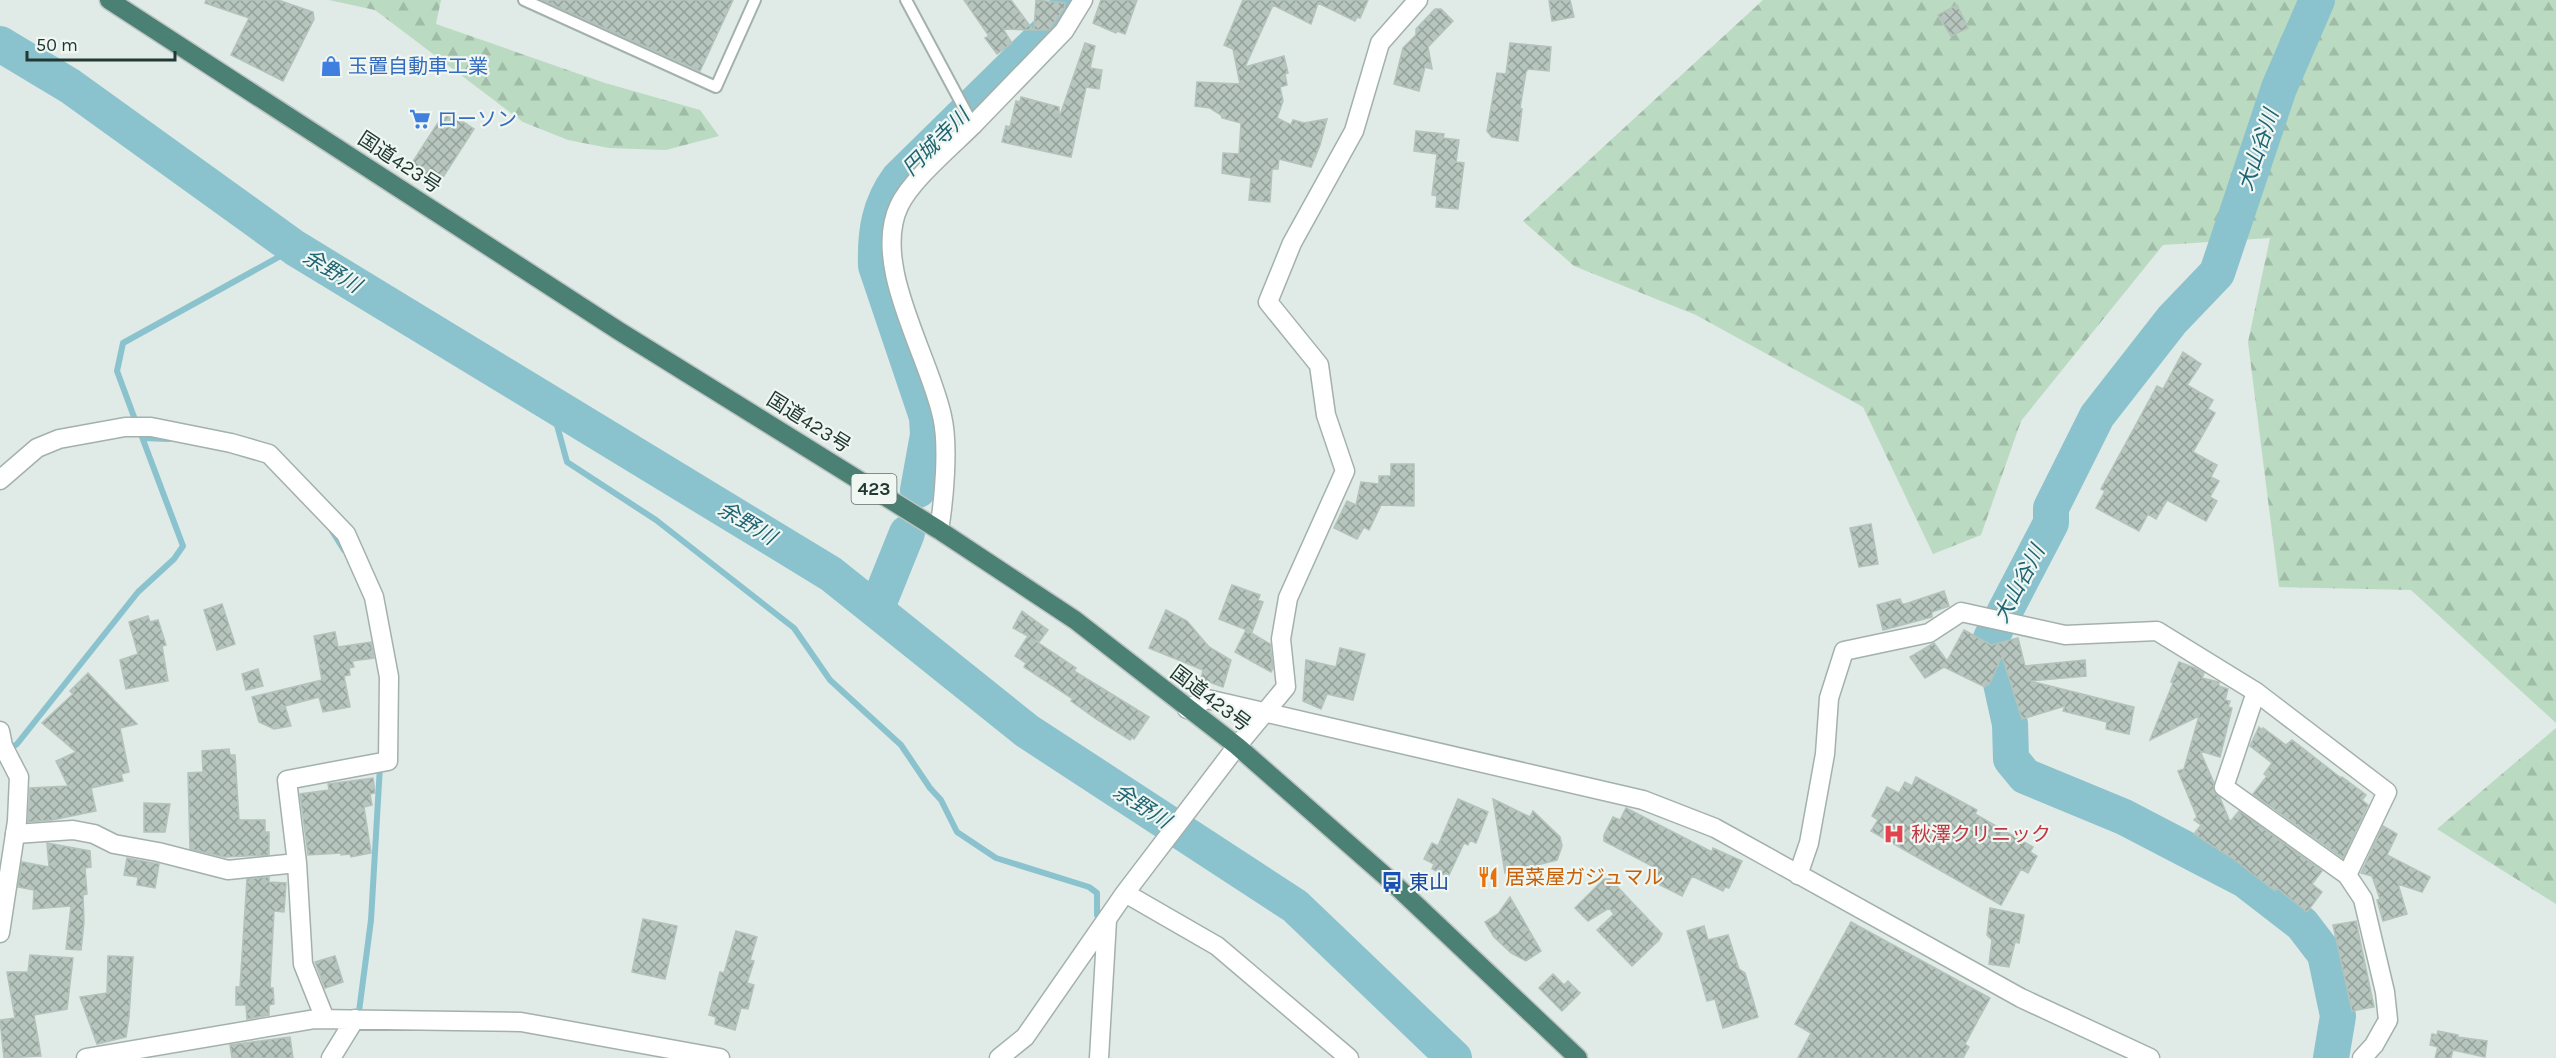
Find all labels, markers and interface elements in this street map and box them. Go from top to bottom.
scale bar [27,24,176,62]
text: 50 m [36,34,78,56]
shop icon: 玉置自動車工業 [319,54,343,78]
place label: 玉置自動車工業 [348,55,488,78]
water label: 円城寺川 [898,102,976,180]
water label: 大山谷川 [2233,104,2284,194]
supermarket icon: ローソン [408,107,432,131]
place label: ローソン [437,108,517,131]
street label: 国道423号 [354,127,446,198]
water label: 余野川 [299,244,367,299]
street label: 国道423号 [763,388,855,457]
road number: 423 [852,474,896,504]
water label: 余野川 [714,496,782,551]
water label: 大山谷川 [1989,540,2050,627]
street label: 国道423号 [1166,661,1255,736]
water label: 余野川 [1109,779,1177,834]
hospital icon: 秋澤クリニック [1882,822,1906,846]
place label: 秋澤クリニック [1911,823,2051,846]
restaurant icon: 居菜屋ガジュマル [1476,865,1500,889]
place label: 居菜屋ガジュマル [1505,866,1664,889]
bus stop icon: 東山 [1380,870,1404,894]
place label: 東山 [1409,871,1449,894]

